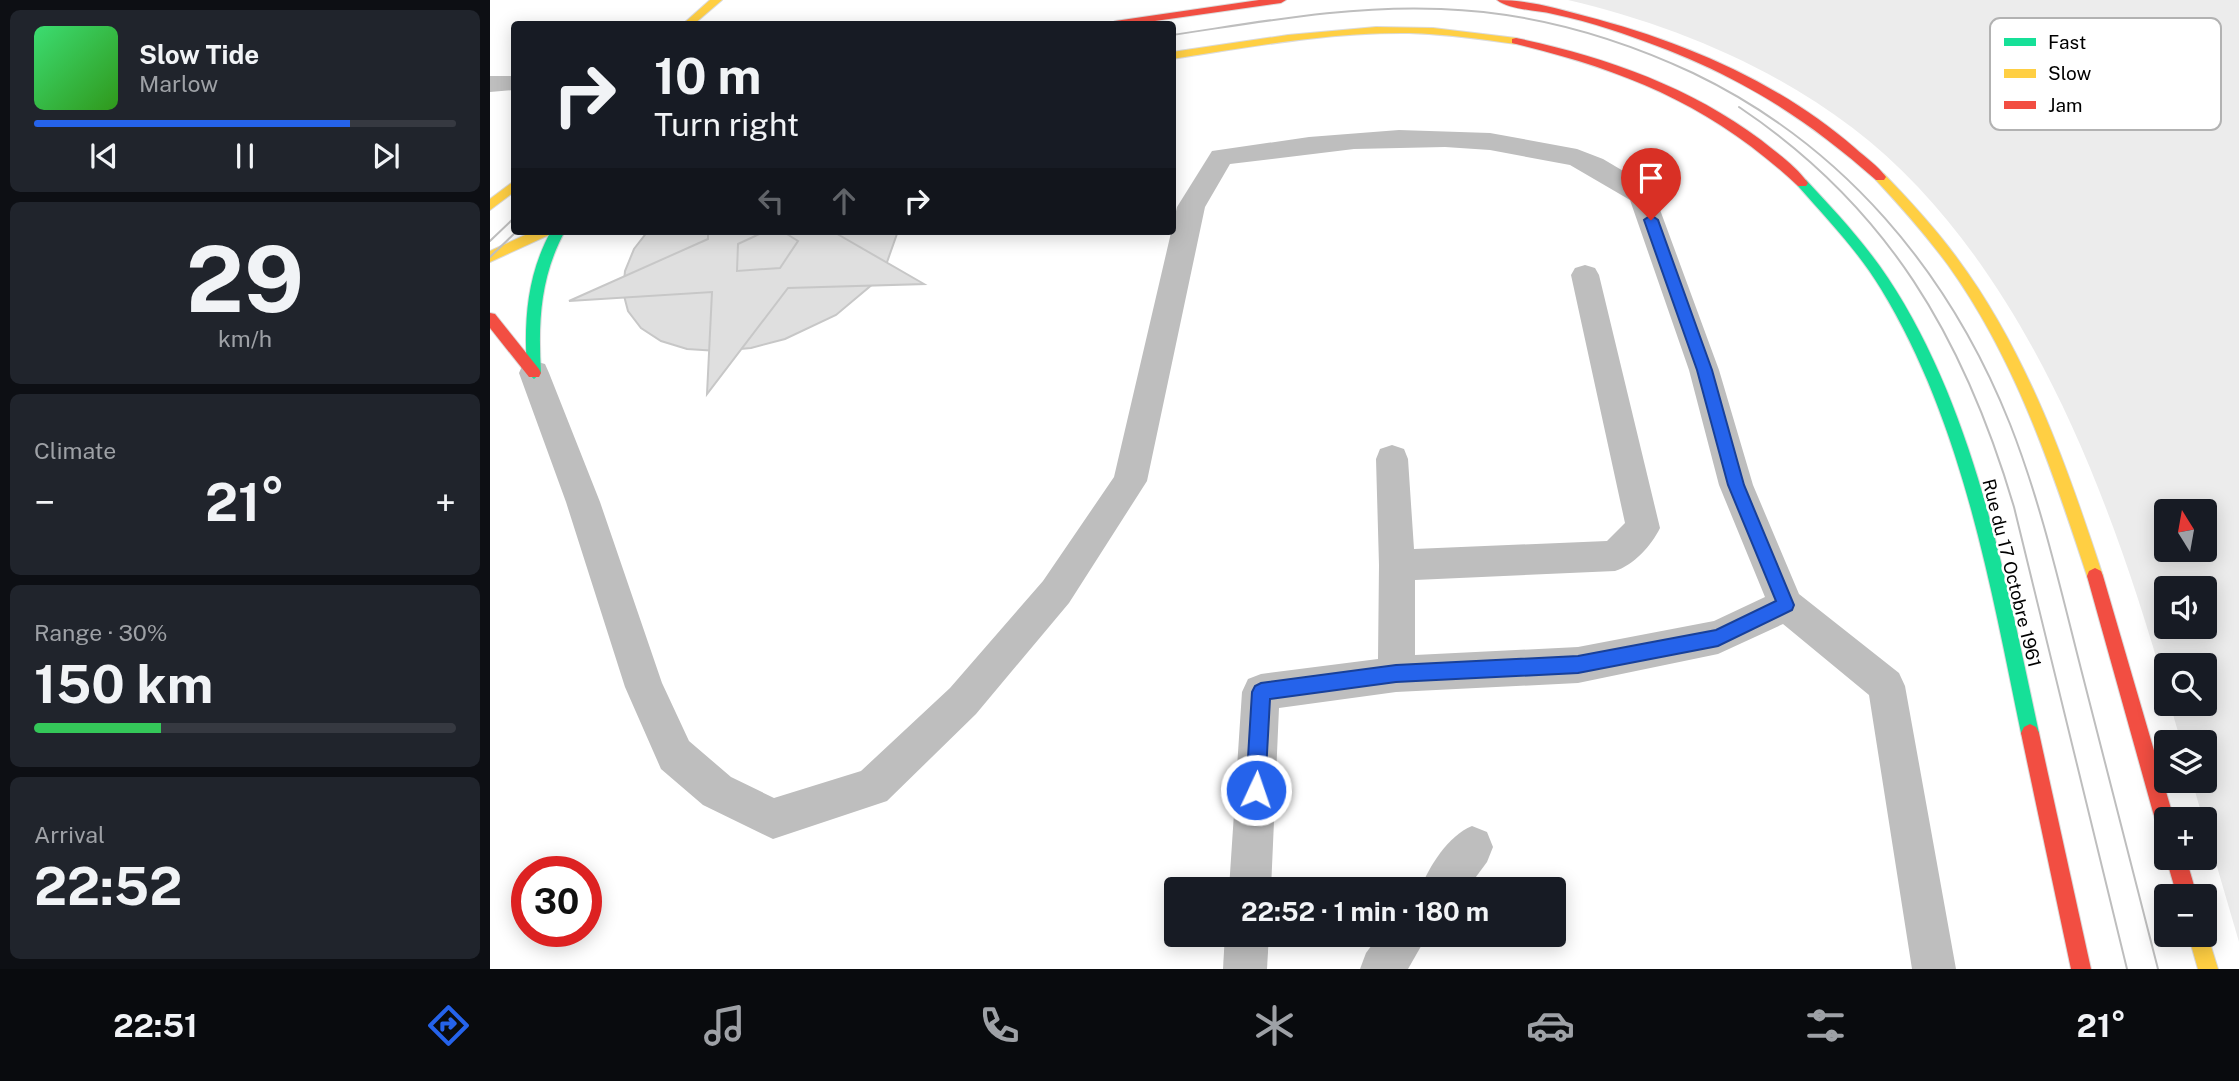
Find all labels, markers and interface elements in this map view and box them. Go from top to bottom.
legend [1990,18,2221,130]
text: Fast [2048,31,2086,53]
text: Slow Tide [139,39,259,70]
text: 10 m [654,47,761,105]
icon: right [539,49,630,140]
text: Slow [2048,62,2092,84]
text: Marlow [139,70,218,97]
text: Jam [2048,94,2082,116]
text: Turn right [654,106,799,143]
icon: previous [85,137,123,175]
icon: pause [226,137,264,175]
icon: next [367,137,405,175]
pin [1621,148,1681,220]
icon: arrive [1632,159,1670,197]
icon: left [752,182,790,220]
icon: ahead [825,182,863,220]
icon: right [898,182,936,220]
text: 29 [186,226,304,332]
text: km/h [218,325,272,352]
text: Climate [34,437,116,464]
text: 21° [205,472,285,533]
street label: Rue du 17 Octobre 1961 [1978,477,2046,669]
text: − [34,480,55,525]
text: + [435,480,456,525]
north arrow [2154,499,2217,562]
map controls [2154,499,2217,947]
button: sound [2154,576,2217,639]
text: Range · 30% [34,619,168,646]
button: search [2154,653,2217,716]
text: 150 km [34,654,213,715]
button: layers [2154,730,2217,793]
position arrow [1219,753,1293,827]
button: + [2154,807,2217,870]
text: Arrival [34,821,105,848]
text: 22:52 [34,856,182,917]
speed limit sign: 30 [511,856,602,947]
button: − [2154,884,2217,947]
text: 22:52 · 1 min · 180 m [1241,896,1489,927]
icon: directions [424,1001,473,1050]
icon: music [700,1001,749,1050]
icon: phone [975,1001,1024,1050]
icon: climate [1250,1001,1299,1050]
icon: car [1526,1001,1575,1050]
icon: filters [1801,1001,1850,1050]
text: 22:51 [113,1007,198,1044]
text: 21° [2077,1007,2126,1044]

